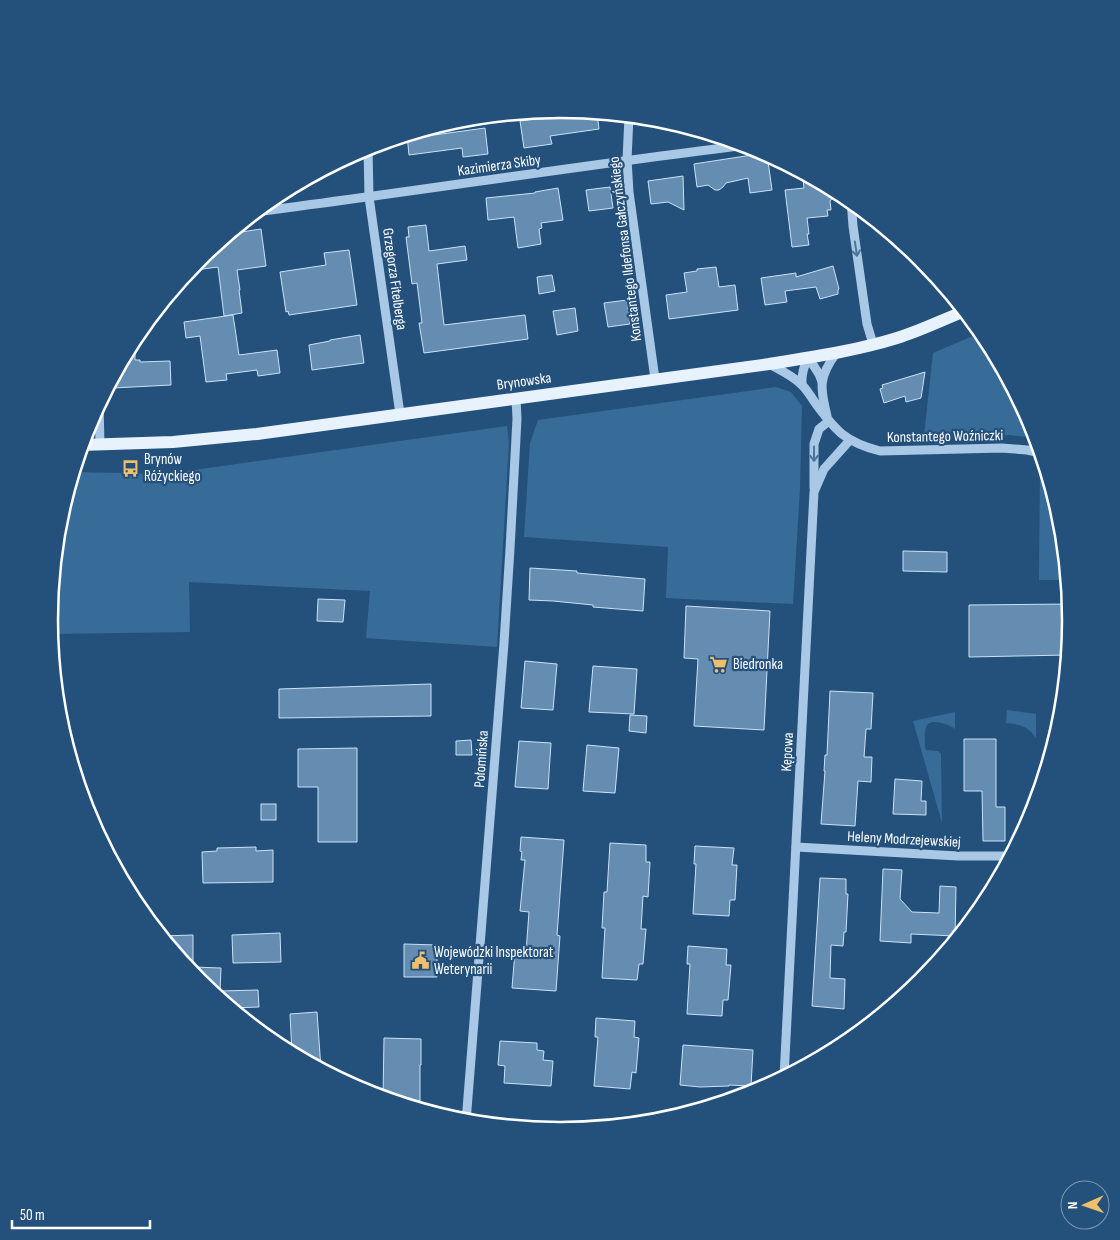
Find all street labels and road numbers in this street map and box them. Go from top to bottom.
street label: Kazimierza Skiby [456,150,542,181]
street label: Konstantego Ildefonsa Gałczyńskiego [605,155,646,343]
street label: Grzegorza Fitelberga [378,227,411,331]
street label: Brynowska [496,368,553,395]
street label: Konstantego Woźniczki [887,426,1004,447]
street label: Połomińska [470,730,493,788]
street label: Kępowa [777,732,798,772]
street label: Heleny Modrzejewskiej [847,827,962,852]

